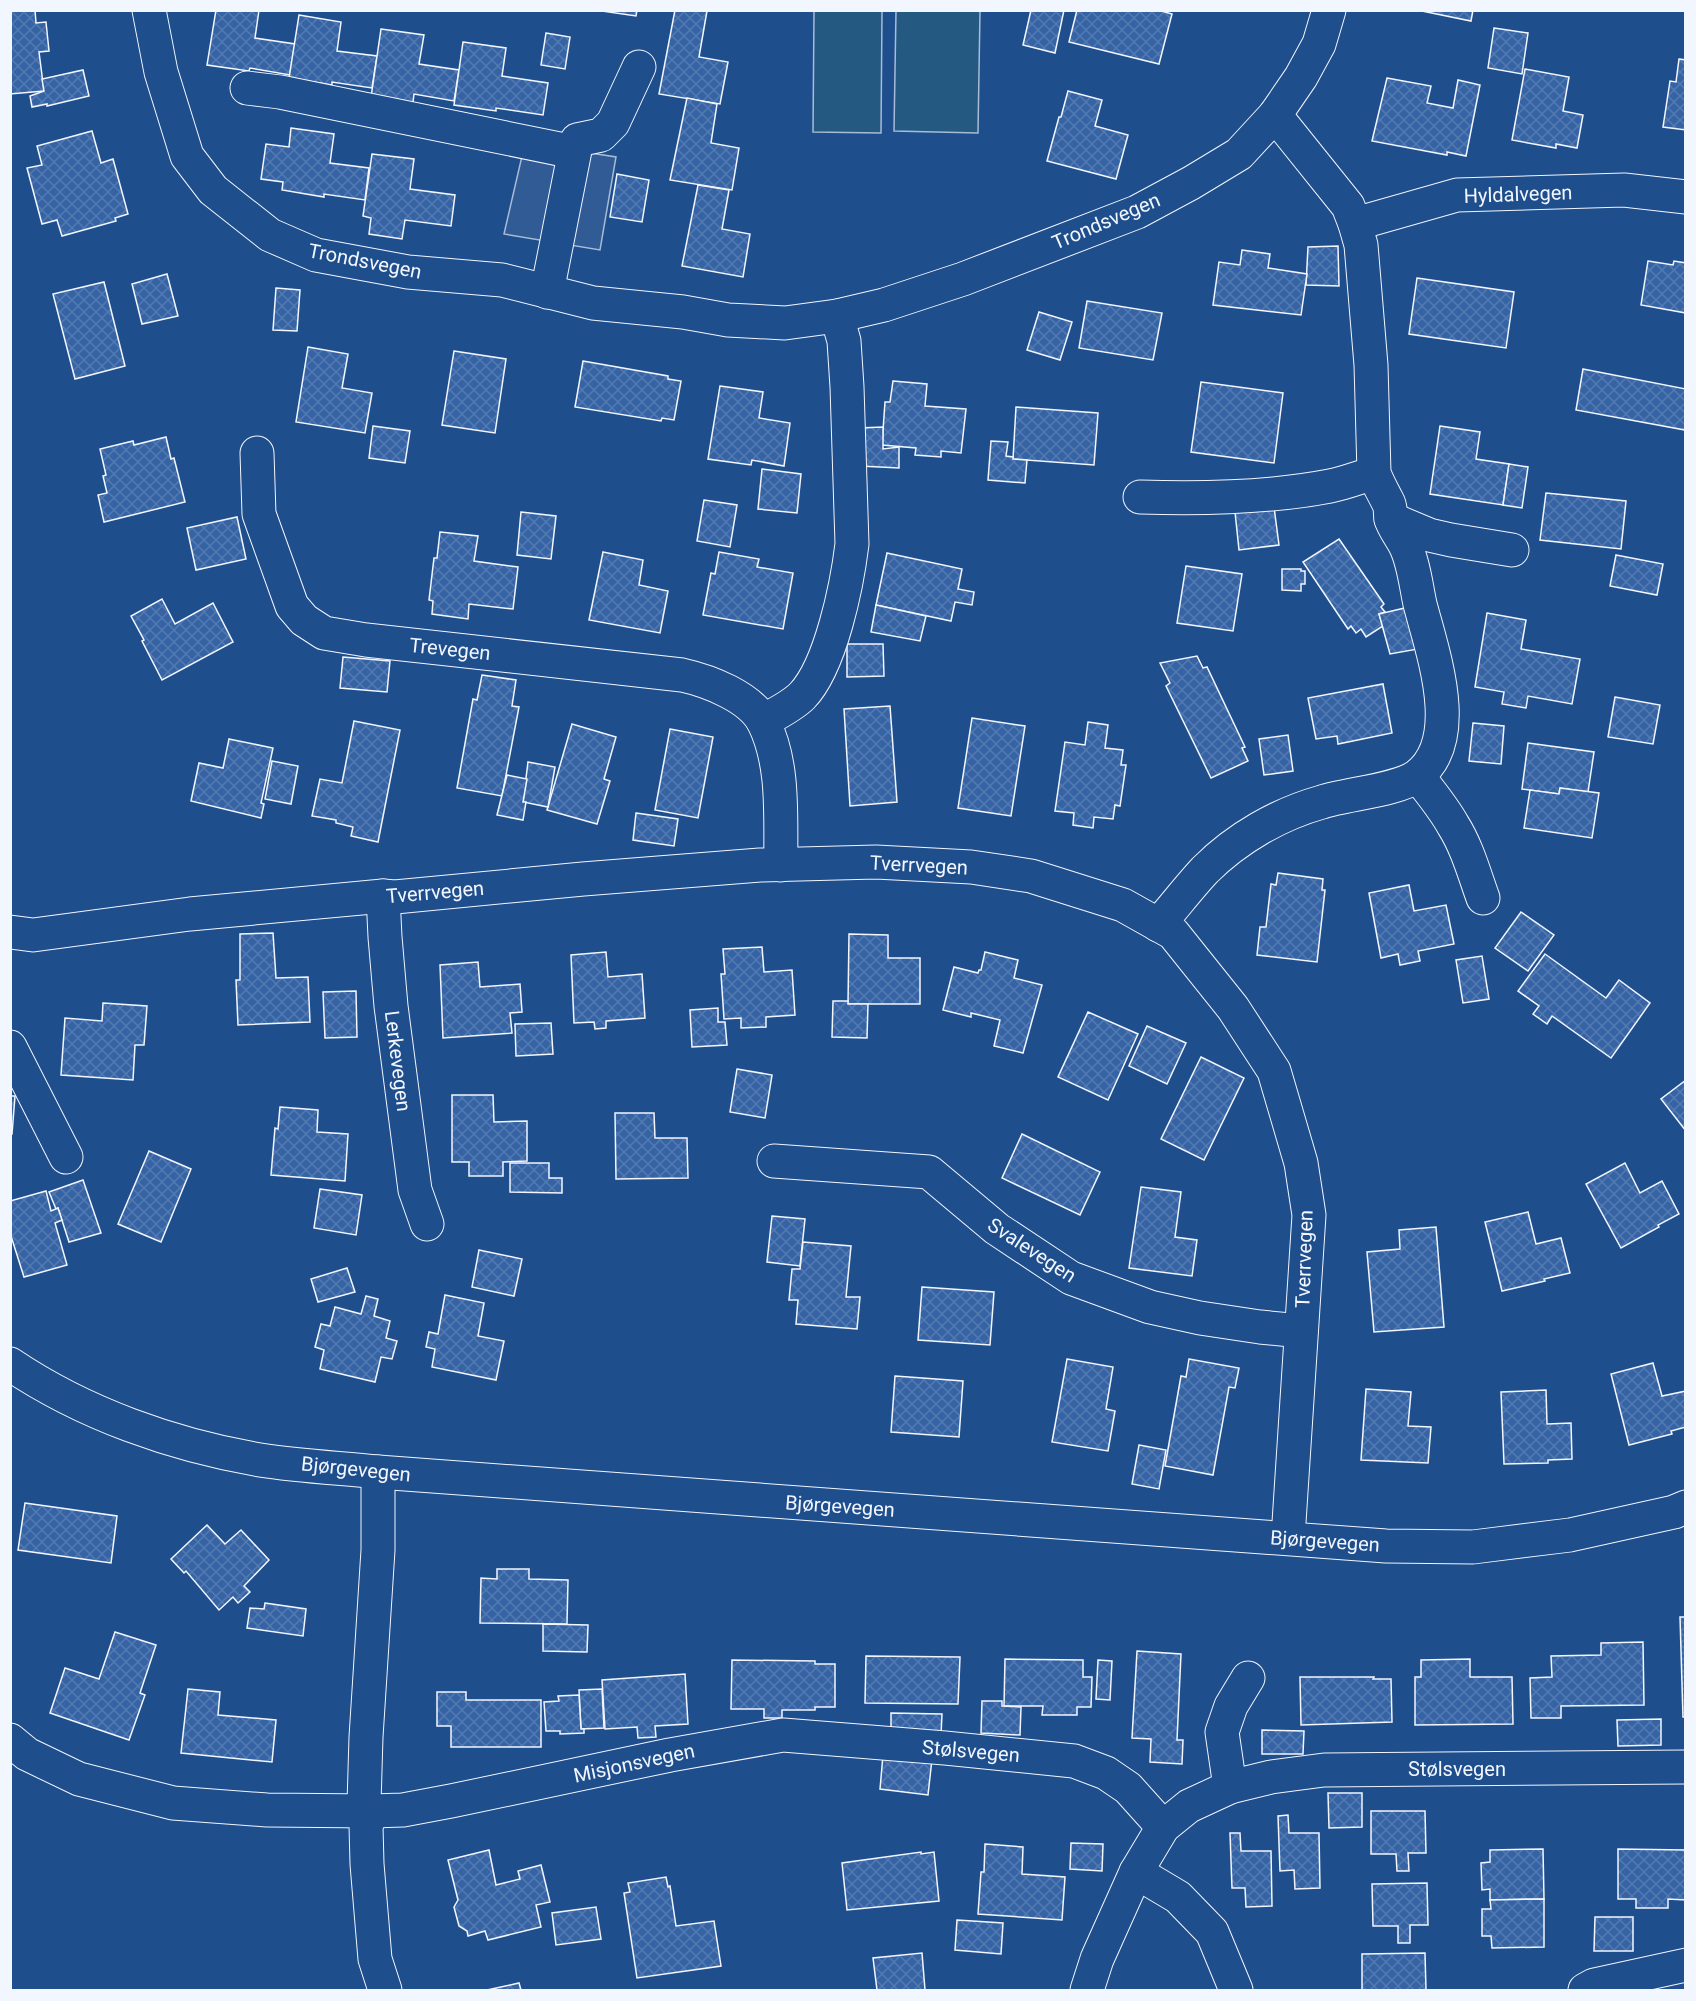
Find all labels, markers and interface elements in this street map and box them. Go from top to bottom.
street label: Hyldalvegen [1463,180,1573,208]
street label: Trondsvegen [1048,188,1164,254]
street label: Trondsvegen [306,238,424,284]
street label: Trevegen [408,633,492,665]
street label: Tverrvegen [869,850,969,880]
street label: Tverrvegen [385,876,485,908]
street label: Lerkevegen [380,1009,416,1113]
street label: Tverrvegen [1290,1210,1318,1308]
street label: Svalevegen [983,1213,1081,1287]
street label: Bjørgevegen [300,1451,412,1487]
street label: Bjørgevegen [784,1490,896,1522]
street label: Bjørgevegen [1269,1525,1381,1557]
street label: Stølsvegen [921,1735,1021,1767]
street label: Misjonsvegen [571,1738,697,1788]
street label: Stølsvegen [1408,1757,1506,1781]

